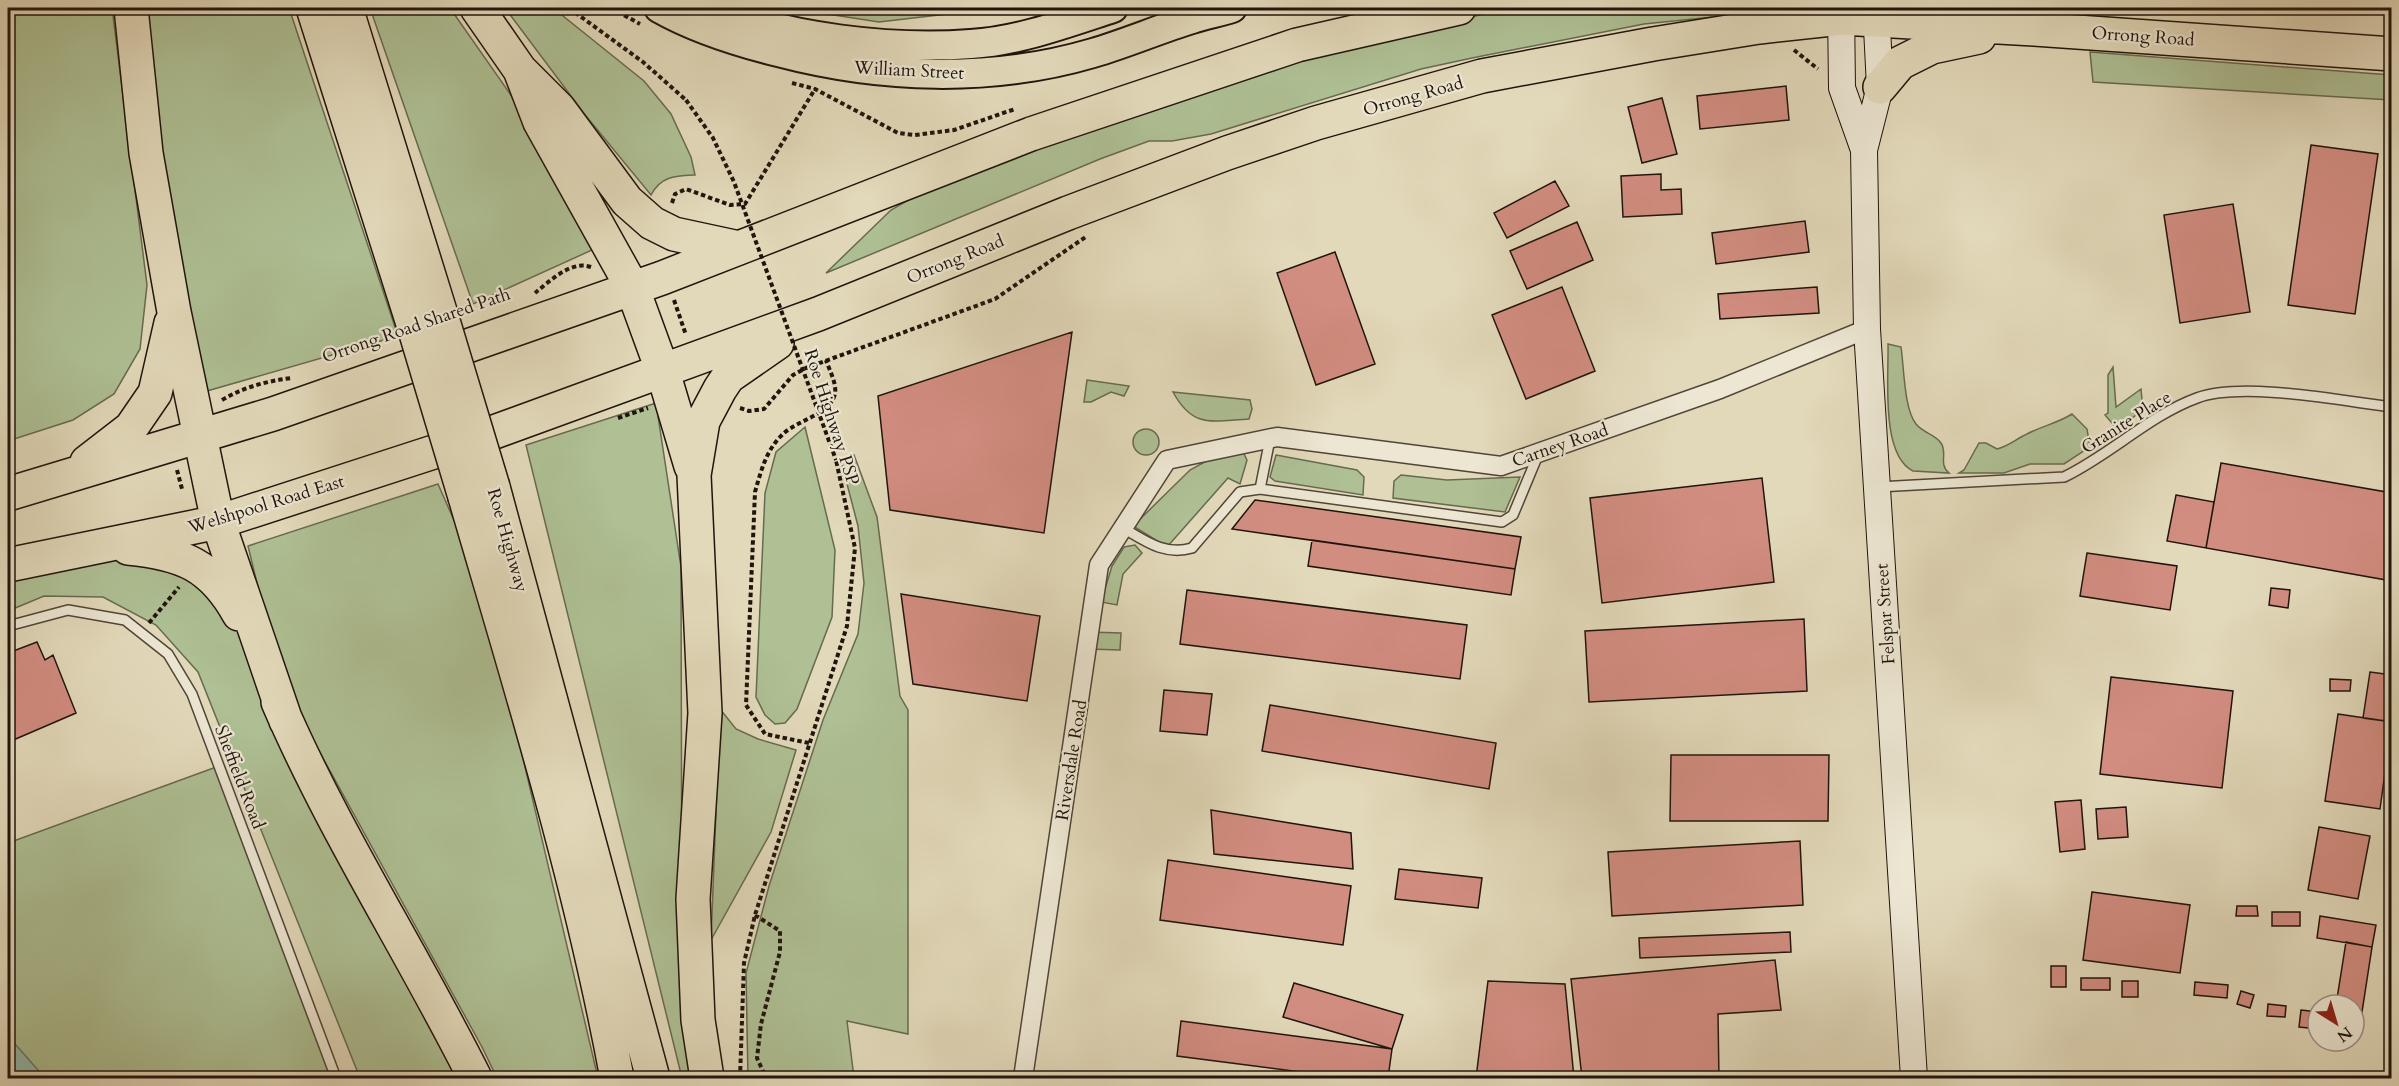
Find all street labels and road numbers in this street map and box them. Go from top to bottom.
street label: Orrong Road [2091,20,2196,53]
street label: William Street [852,55,965,86]
street label: Orrong Road [1360,70,1467,123]
street label: Orrong Road [903,228,1008,290]
street label: Orrong Road Shared Path [319,281,514,369]
street label: Roe Highway PSP [798,346,865,489]
street label: Granite Place [2076,385,2176,460]
street label: Carney Road [1509,417,1612,474]
street label: Welshpool Road East [184,469,348,540]
street label: Roe Highway [481,485,534,595]
street label: Felspar Street [1869,562,1901,665]
street label: Riversdale Road [1050,698,1093,822]
street label: Sheffield Road [208,722,271,833]

